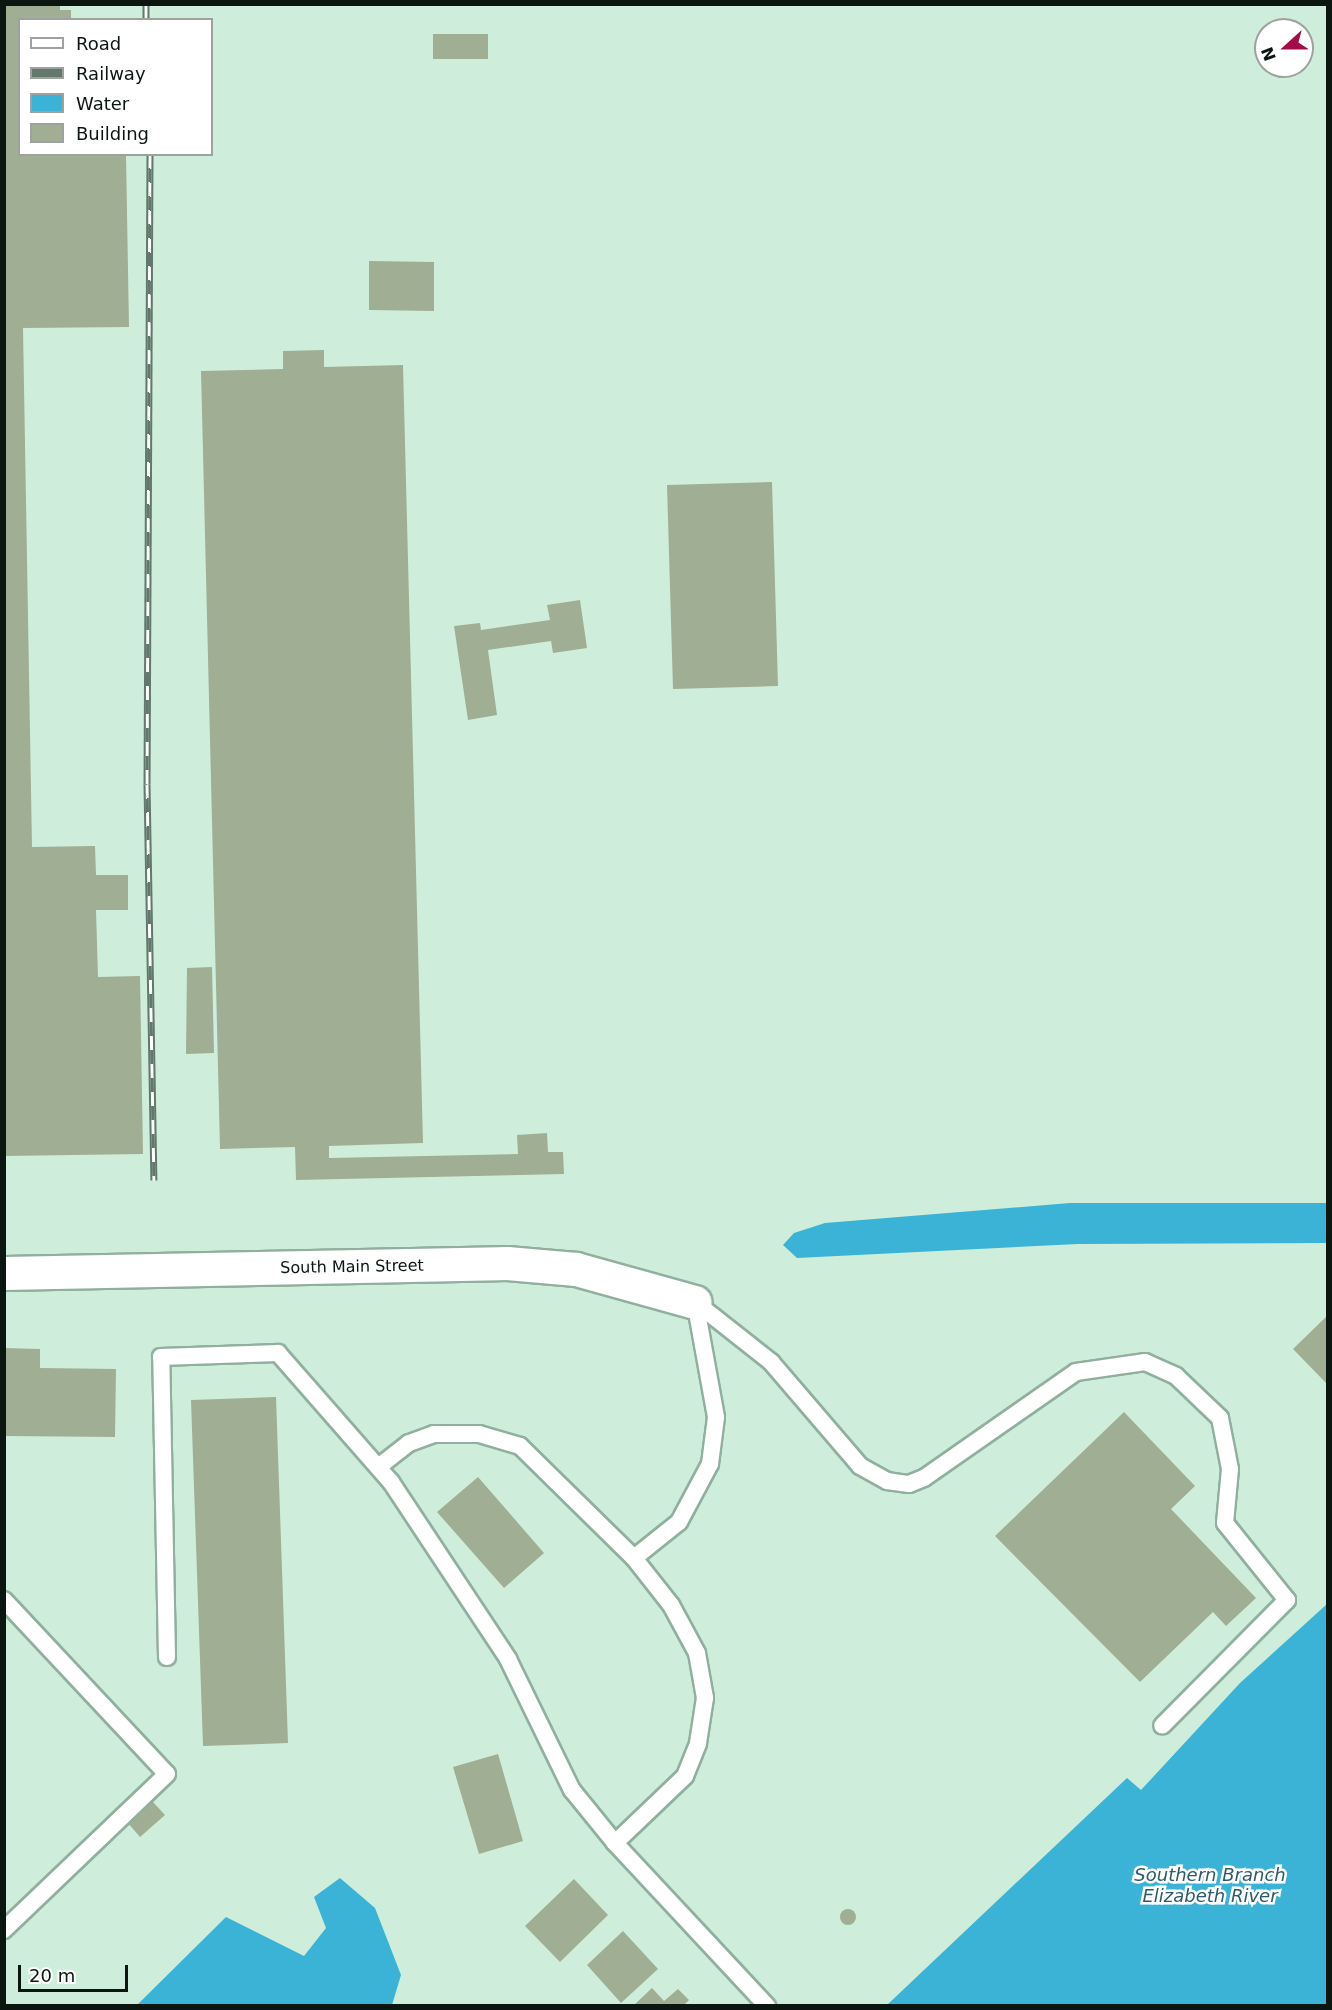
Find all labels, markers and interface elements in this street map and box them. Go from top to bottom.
legend [18,18,213,156]
north arrow [1254,18,1314,78]
text: Road [76,33,121,54]
text: N [1257,44,1280,64]
text: Railway [76,63,146,84]
text: Water [76,93,129,114]
text: Building [76,123,149,144]
street label: South Main Street [280,1256,424,1278]
water label: Southern Branch Elizabeth River [1134,1865,1286,1908]
scale bar [21,1953,130,1991]
text: 20 m [29,1965,75,1986]

